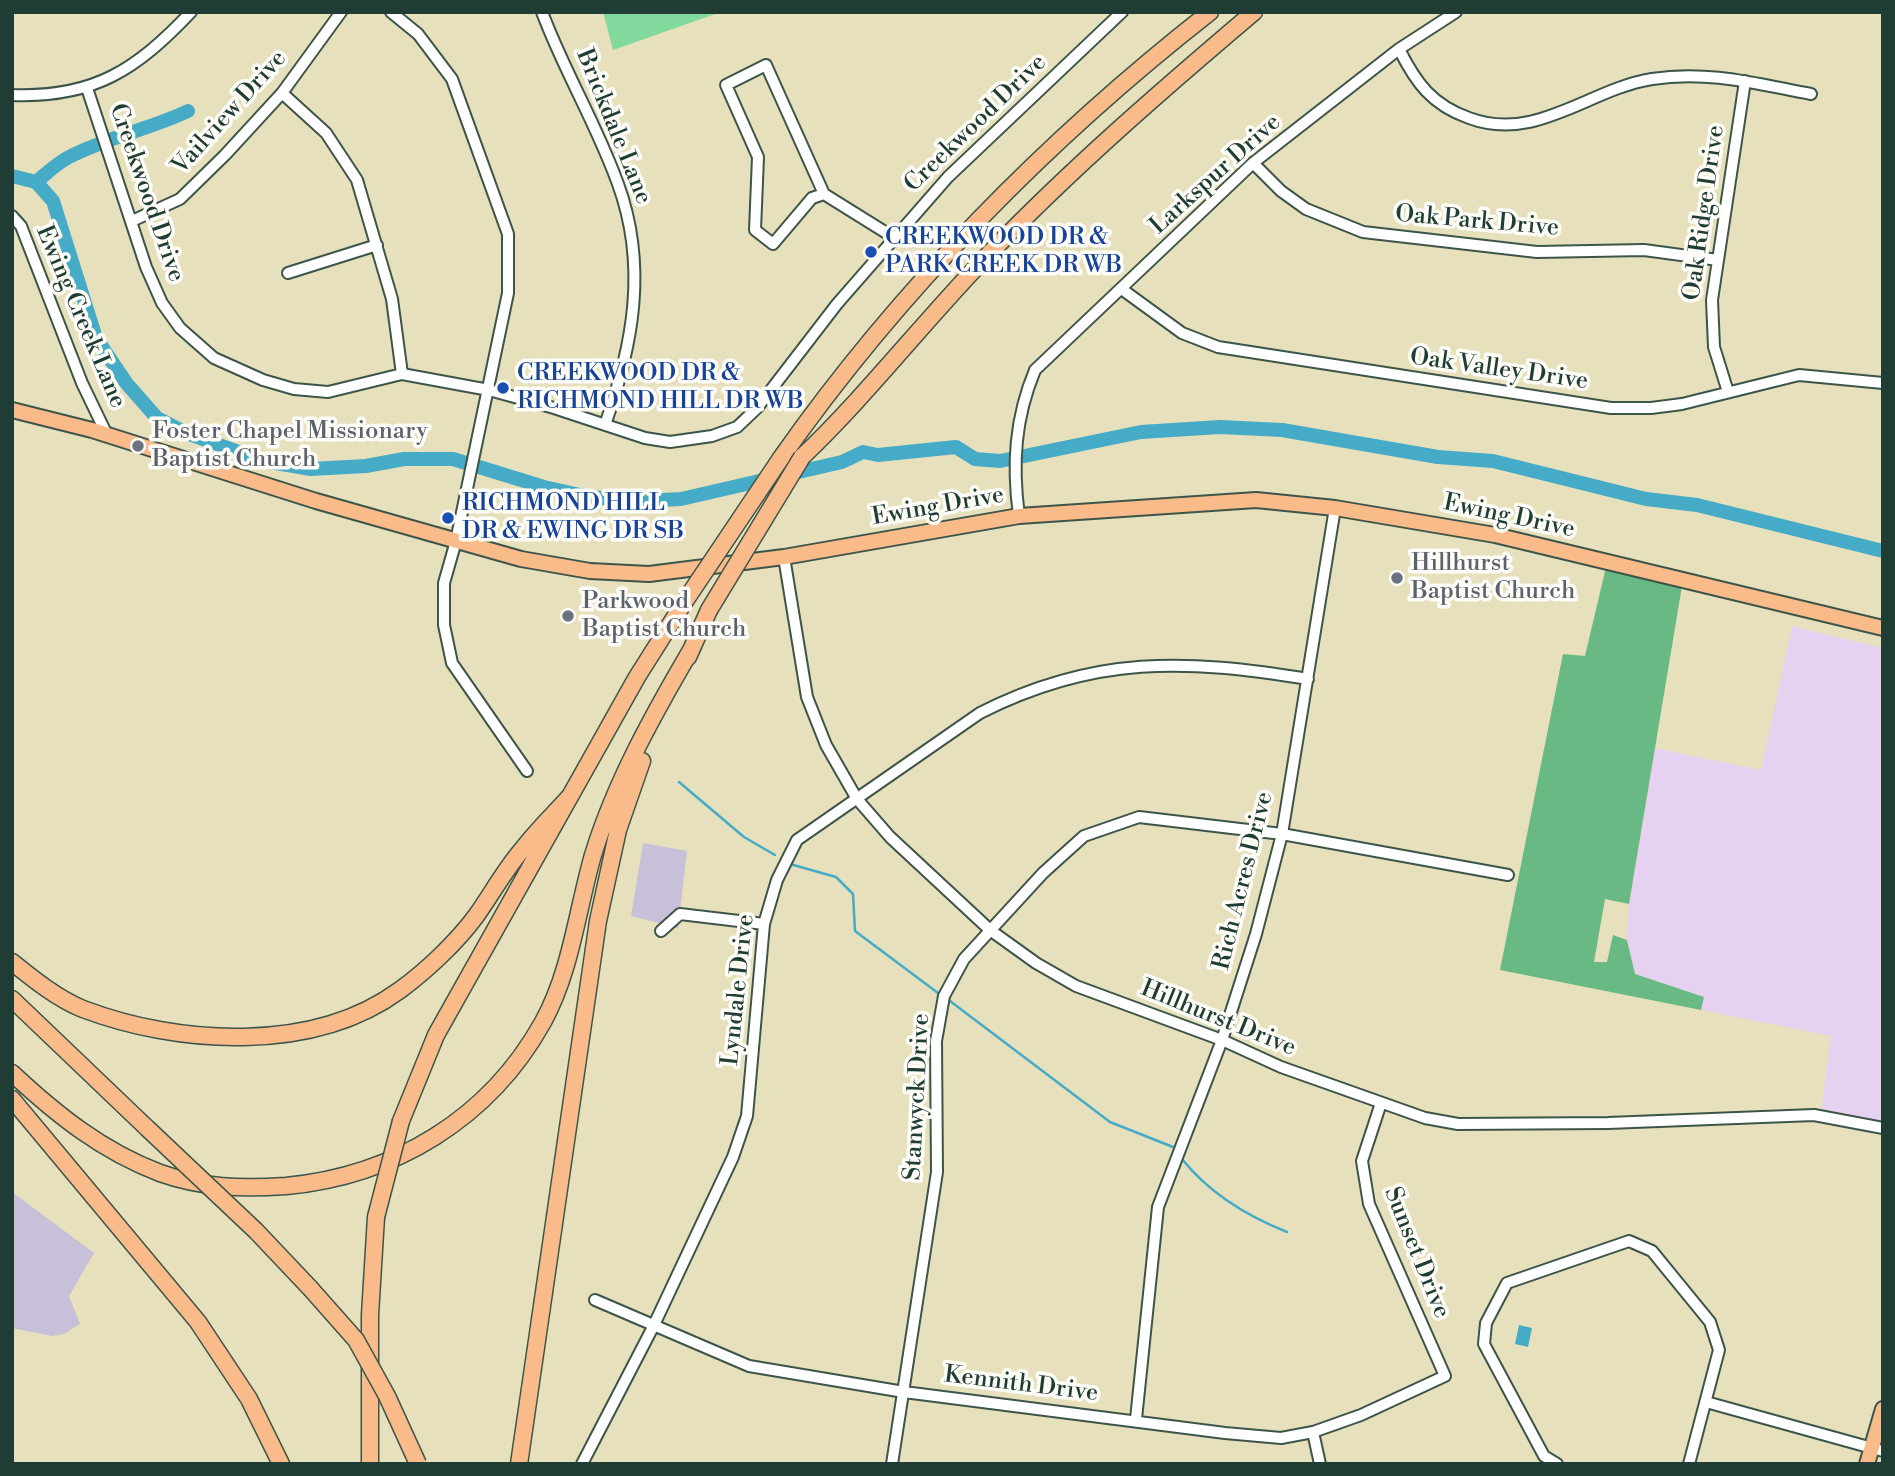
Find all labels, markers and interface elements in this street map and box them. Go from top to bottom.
street label: Vailview Drive [167,45,293,181]
street label: Brickdale Lane [569,45,657,209]
street label: Creekwood Drive [899,49,1053,199]
street label: Creekwood Drive [102,100,190,286]
street label: Larkspur Drive [1145,109,1287,241]
street label: Oak Ridge Drive [1678,123,1732,303]
street label: Oak Park Drive [1394,200,1560,244]
street label: Ewing Creek Lane [29,221,131,413]
place label: CREEKWOOD DR & PARK CREEK DR WB [885,224,1122,280]
marker: CREEKWOOD DR & PARK CREEK DR WB [863,244,879,260]
street label: Oak Valley Drive [1408,343,1590,397]
place label: CREEKWOOD DR & RICHMOND HILL DR WB [517,360,804,416]
marker: CREEKWOOD DR & RICHMOND HILL DR WB [495,380,511,396]
place label: Foster Chapel Missionary Baptist Church [152,418,428,474]
marker: Foster Chapel Missionary Baptist Church [130,438,146,454]
street label: Ewing Drive [870,481,1006,533]
street label: Ewing Drive [1441,489,1577,545]
place label: RICHMOND HILL DR & EWING DR SB [462,490,684,546]
marker: RICHMOND HILL DR & EWING DR SB [440,510,456,526]
place label: Hillhurst Baptist Church [1411,550,1575,606]
marker: Hillhurst Baptist Church [1389,570,1405,586]
place label: Parkwood Baptist Church [582,588,746,644]
marker: Parkwood Baptist Church [560,608,576,624]
street label: Rich Acres Drive [1208,789,1280,973]
street label: Lyndale Drive [717,913,761,1067]
street label: Hillhurst Drive [1136,975,1300,1063]
street label: Stanwyck Drive [899,1013,937,1181]
street label: Sunset Drive [1377,1183,1455,1323]
street label: Kennith Drive [942,1361,1100,1409]

